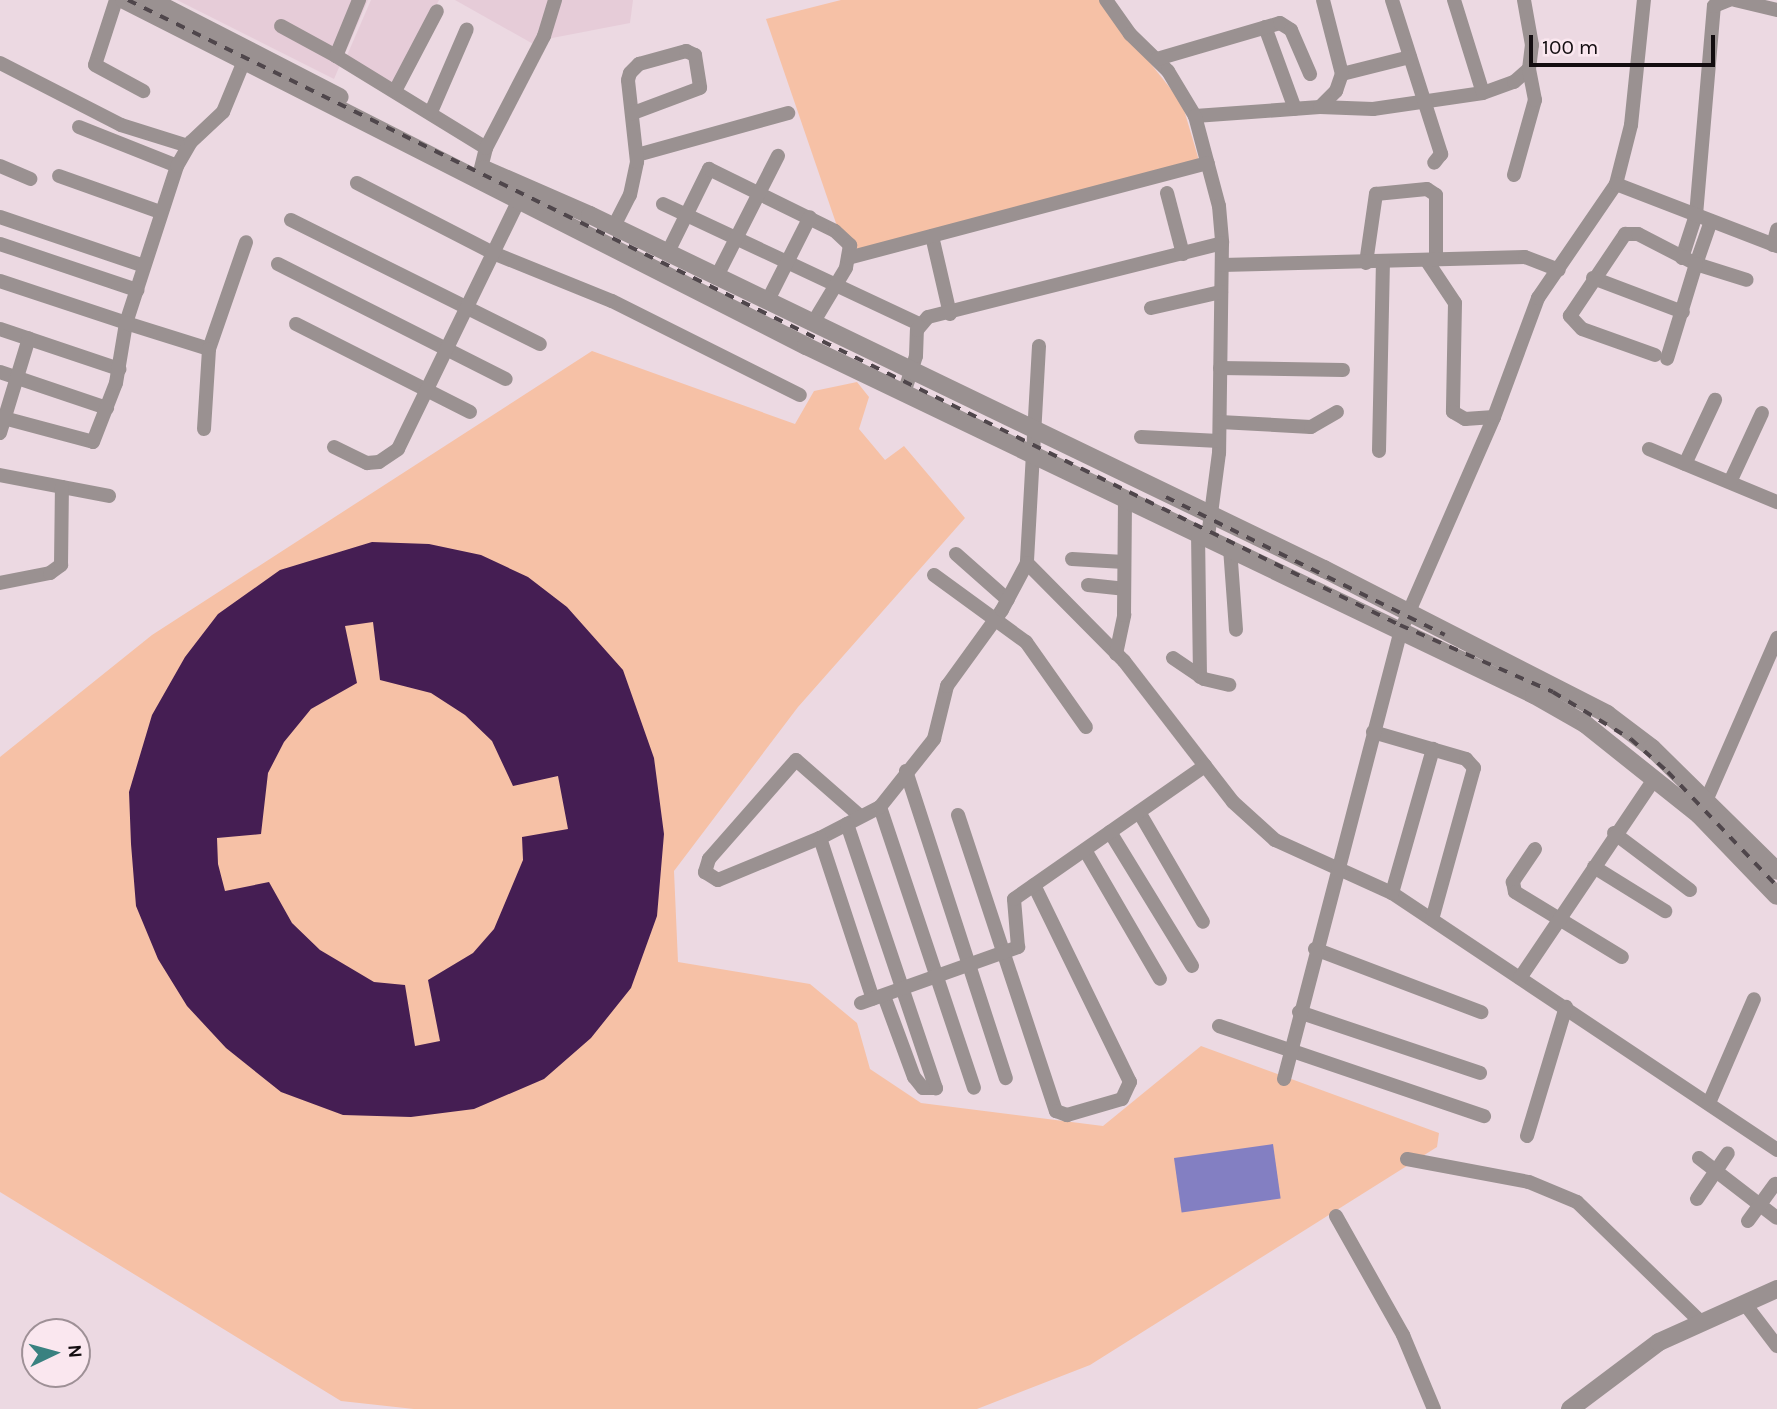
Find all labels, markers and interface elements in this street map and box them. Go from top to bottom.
scale bar [1532,21,1718,65]
text: 100 m [1542,35,1599,59]
north arrow [21,1318,91,1388]
text: N [63,1344,86,1359]

